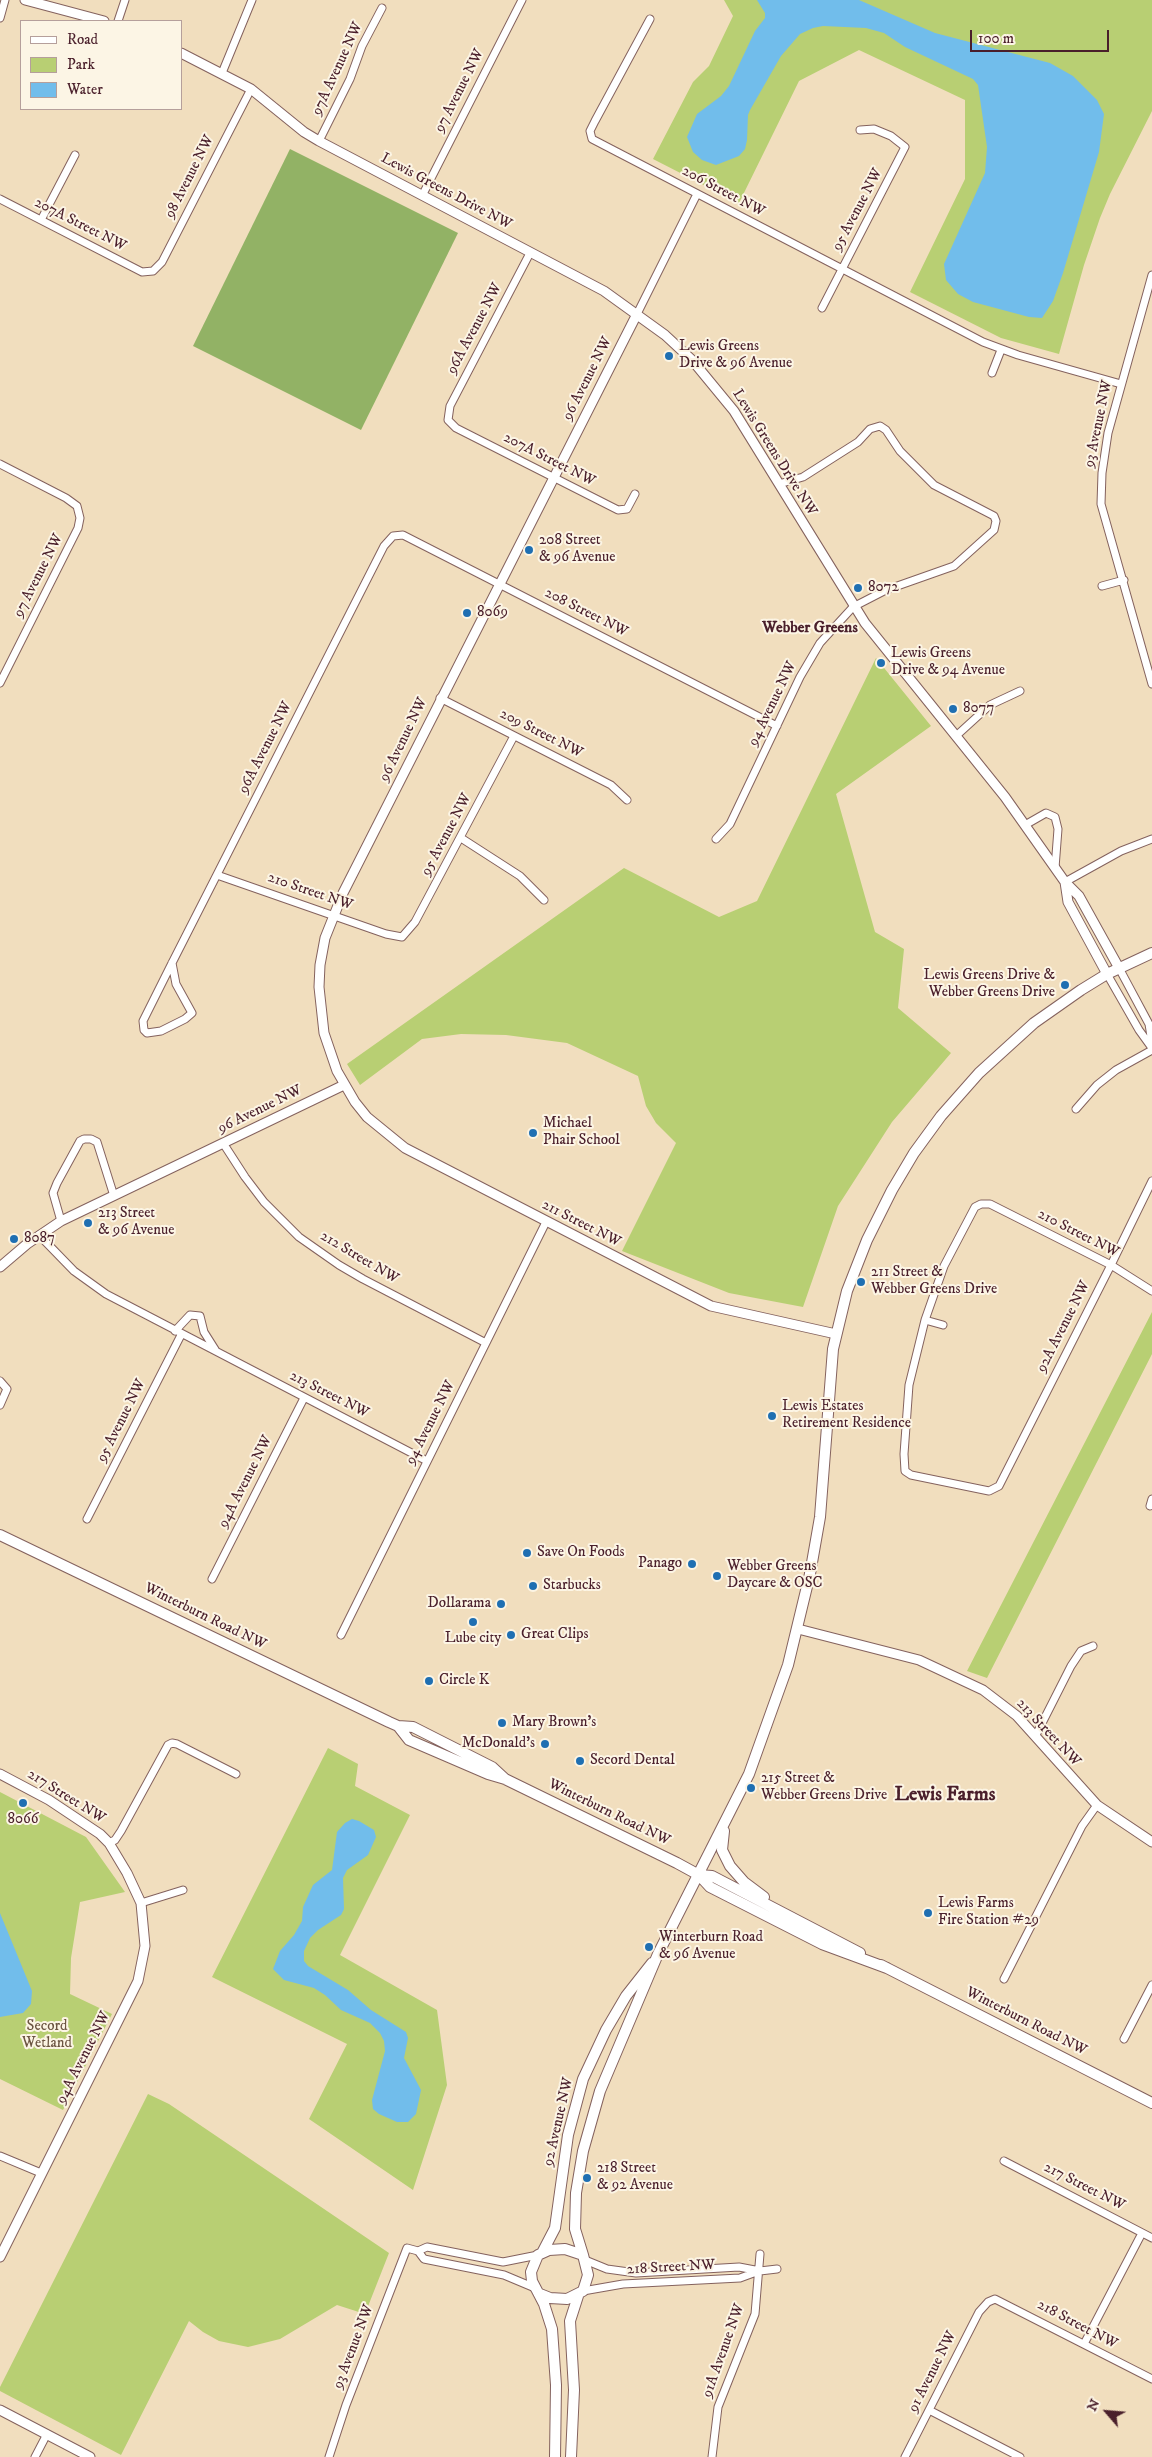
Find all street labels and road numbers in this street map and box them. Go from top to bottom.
street label: 97A Avenue NW [309,20,367,118]
street label: 97 Avenue NW [431,46,489,136]
street label: 98 Avenue NW [161,133,219,221]
street label: Lewis Greens Drive NW [377,150,515,234]
street label: 206 Street NW [679,163,767,221]
street label: 95 Avenue NW [829,166,887,254]
street label: 207A Street NW [31,194,129,256]
street label: 96A Avenue NW [443,280,507,378]
street label: 96 Avenue NW [559,334,617,424]
street label: 93 Avenue NW [1081,379,1117,469]
street label: Lewis Greens Drive NW [728,386,820,520]
street label: 207A Street NW [500,429,598,491]
street label: 97 Avenue NW [10,531,68,621]
street label: 208 Street NW [541,584,631,642]
street label: 94 Avenue NW [745,659,801,749]
street label: 96 Avenue NW [376,695,432,785]
street label: 96A Avenue NW [235,699,297,797]
street label: 209 Street NW [496,705,586,763]
street label: 95 Avenue NW [418,791,476,879]
street label: 210 Street NW [265,869,355,915]
street label: 96 Avenue NW [215,1082,305,1138]
street label: 211 Street NW [538,1196,624,1252]
street label: 210 Street NW [1034,1206,1122,1262]
street label: 212 Street NW [317,1228,401,1288]
street label: 92A Avenue NW [1033,1278,1095,1376]
street label: 213 Street NW [286,1367,372,1423]
street label: 95 Avenue NW [93,1377,151,1465]
street label: 94 Avenue NW [402,1378,460,1468]
street label: 94A Avenue NW [215,1433,277,1531]
street label: Winterburn Road NW [141,1580,269,1654]
street label: 213 Street NW [1012,1695,1084,1771]
street label: 217 Street NW [24,1766,108,1828]
street label: Winterburn Road NW [545,1776,673,1850]
street label: Winterburn Road NW [963,1984,1089,2060]
street label: 94A Avenue NW [53,2009,115,2107]
street label: 92 Avenue NW [540,2076,578,2168]
street label: 217 Street NW [1040,2159,1128,2215]
street label: 218 Street NW [626,2257,716,2279]
street label: 218 Street NW [1034,2296,1120,2354]
street label: 93 Avenue NW [330,2302,378,2392]
street label: 91A Avenue NW [699,2302,749,2400]
street label: 91 Avenue NW [905,2328,961,2416]

